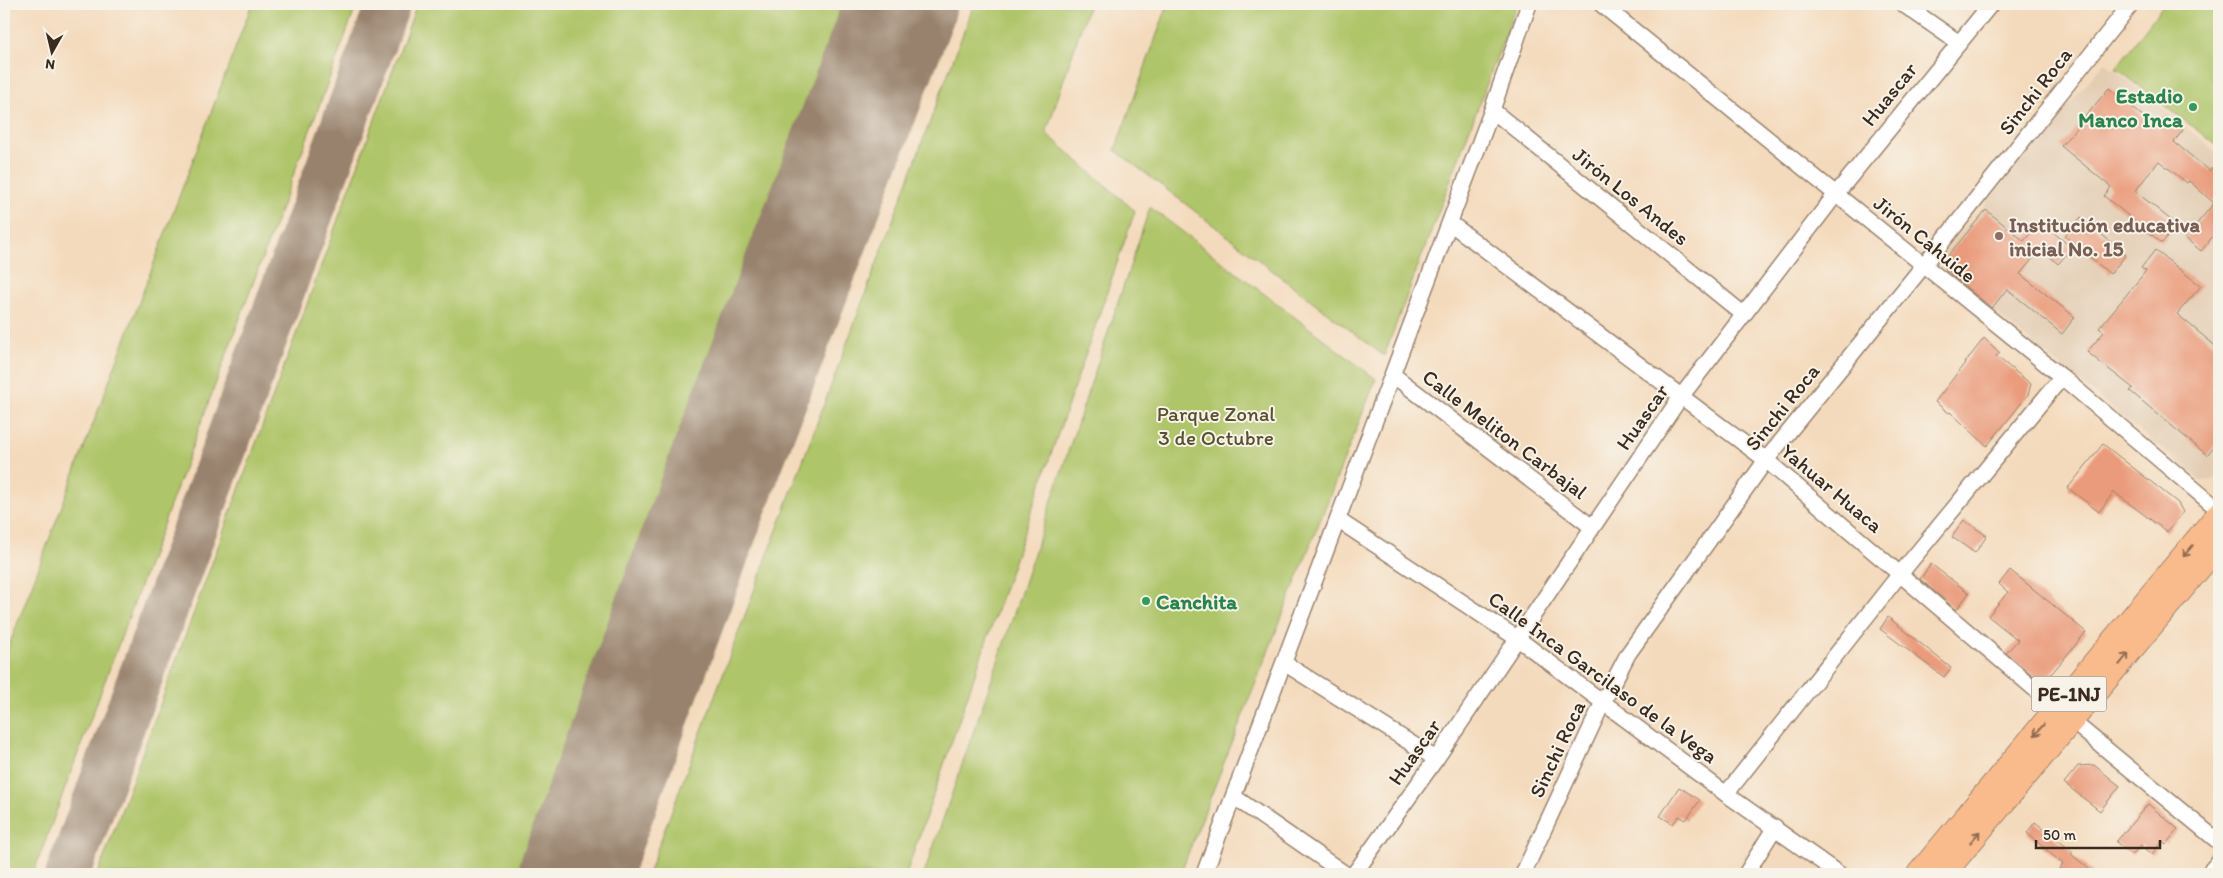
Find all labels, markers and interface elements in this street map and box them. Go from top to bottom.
north arrow [28,28,78,78]
street label: Sinchi Roca [1993,42,2077,140]
text: N [44,55,56,73]
street label: Huascar [1856,57,1923,131]
place label: Estadio Manco Inca [2078,83,2184,132]
marker: Estadio Manco Inca [2187,101,2199,113]
street label: Jirón Los Andes [1568,142,1694,250]
street label: Jirón Cahuide [1869,190,1981,288]
place label: Institución educativa inicial No. 15 [2009,212,2200,261]
marker: Institución educativa inicial No. 15 [1993,230,2005,242]
street label: Sinchi Roca [1740,359,1824,455]
street label: Calle Meliton Carbajal [1418,364,1592,504]
street label: Huascar [1610,379,1674,455]
park label: Parque Zonal 3 de Octubre [1157,401,1275,450]
street label: Yahuar Huaca [1776,438,1888,538]
one-way arrow [2182,545,2194,558]
street label: Calle Inca Garcilaso de la Vega [1484,586,1722,768]
place label: Canchita [1156,589,1238,614]
marker: Canchita [1140,595,1152,607]
one-way arrow [2119,653,2130,666]
road number: PE-1NJ [2032,676,2106,712]
street label: Sinchi Roca [1524,697,1590,801]
street label: Huascar [1382,714,1446,790]
one-way arrow [2034,723,2045,736]
scale bar [2036,818,2159,850]
text: 50 m [2043,826,2076,844]
one-way arrow [1969,831,1980,844]

